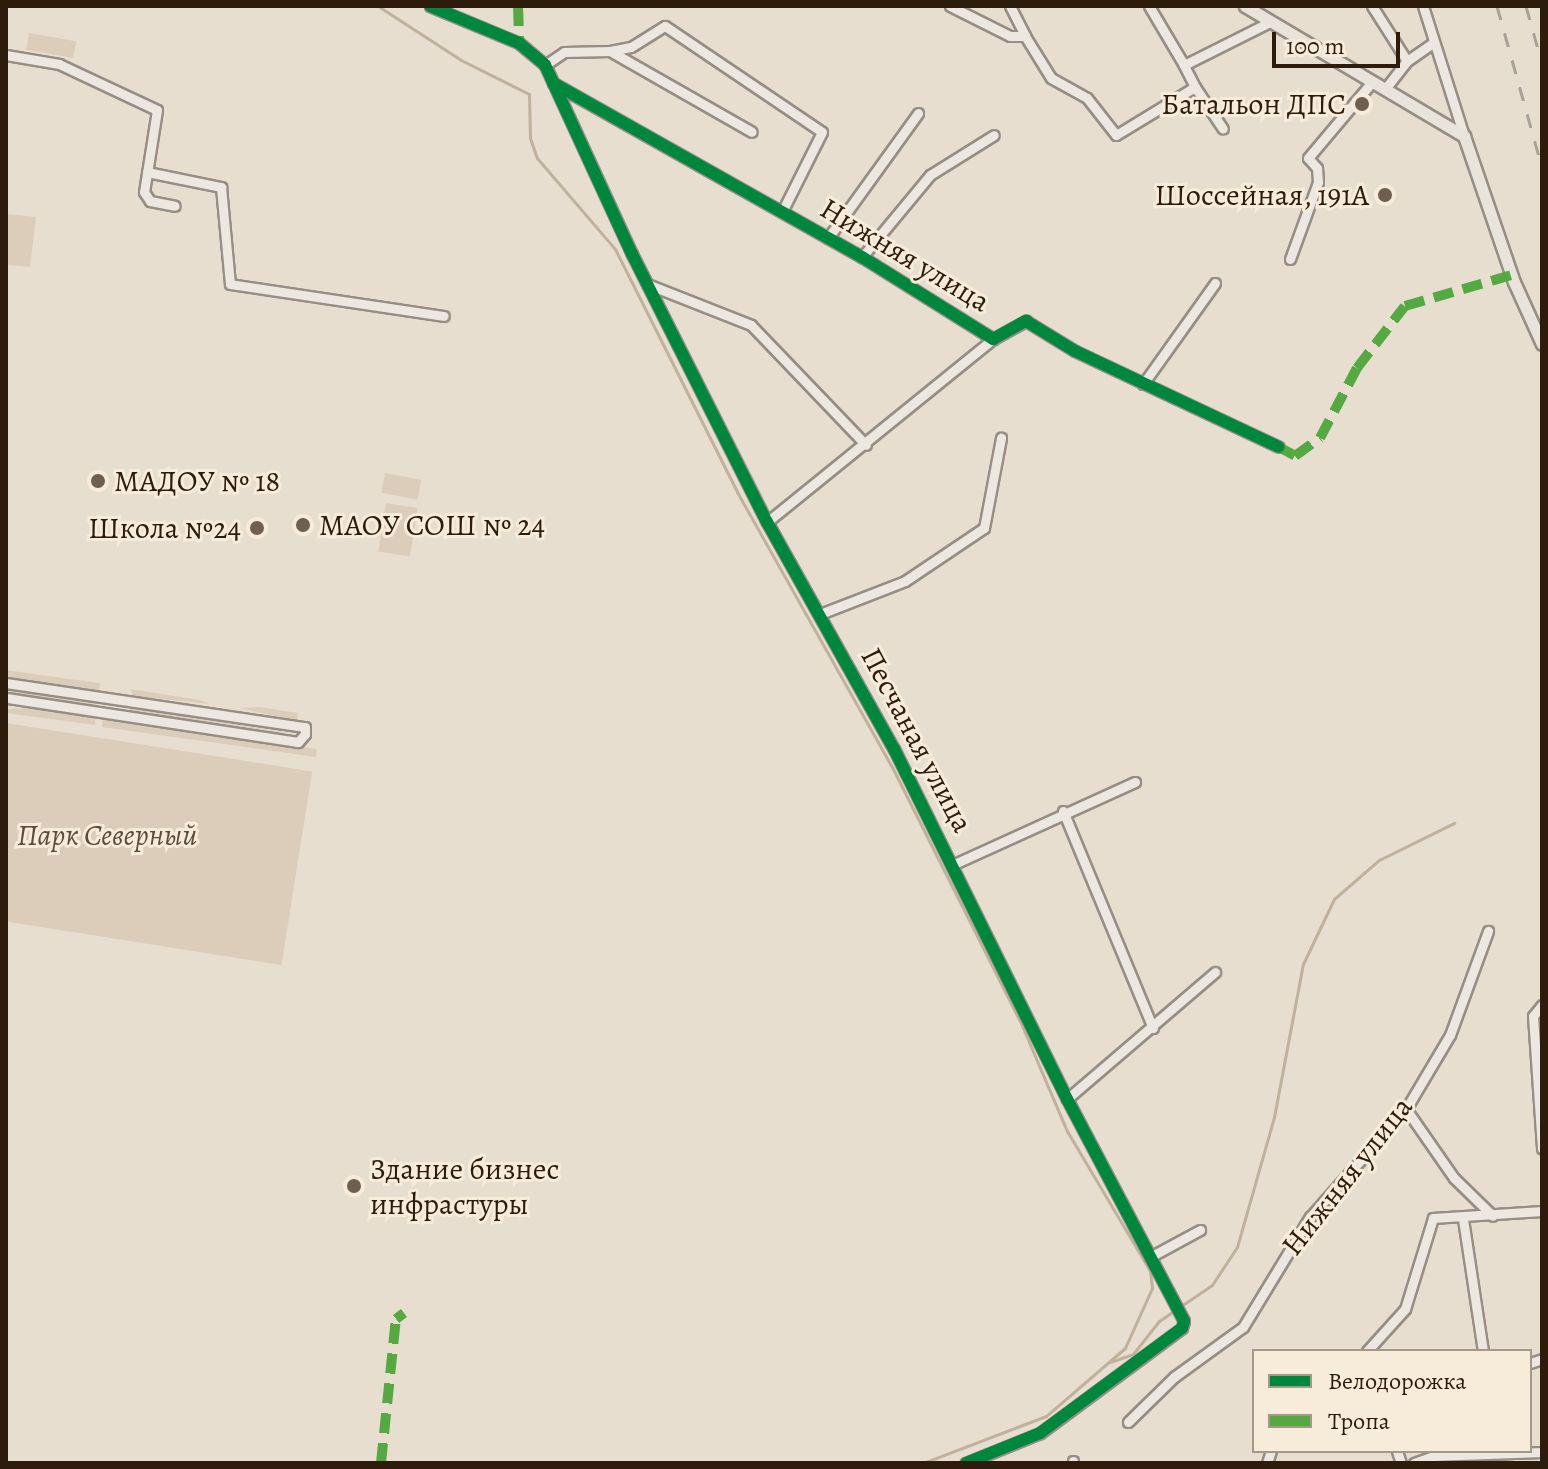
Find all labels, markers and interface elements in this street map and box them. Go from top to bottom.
scale bar [1276,16,1404,66]
text: 100 m [1286,30,1345,62]
place label: Батальон ДПС [1161,86,1346,122]
marker: Батальон ДПС [1353,95,1371,113]
place label: Шоссейная, 191А [1154,177,1369,213]
marker: Шоссейная, 191А [1376,186,1394,204]
street label: Нижняя улица [814,190,996,320]
place label: МАДОУ № 18 [114,463,280,499]
marker: МАДОУ № 18 [89,472,107,490]
place label: МАОУ СОШ № 24 [319,507,545,543]
place label: Школа №24 [88,510,241,546]
marker: МАОУ СОШ № 24 [294,516,312,534]
marker: Школа №24 [248,519,266,537]
street label: Песчаная улица [853,642,981,838]
park label: Парк Северный [17,817,197,853]
street label: Нижняя улица [1274,1089,1420,1263]
place label: Здание бизнес инфрастуры [370,1151,559,1222]
marker: Здание бизнес инфрастуры [345,1177,363,1195]
legend [1252,1349,1532,1453]
text: Велодорожка [1328,1365,1466,1397]
text: Тропа [1328,1405,1390,1437]

